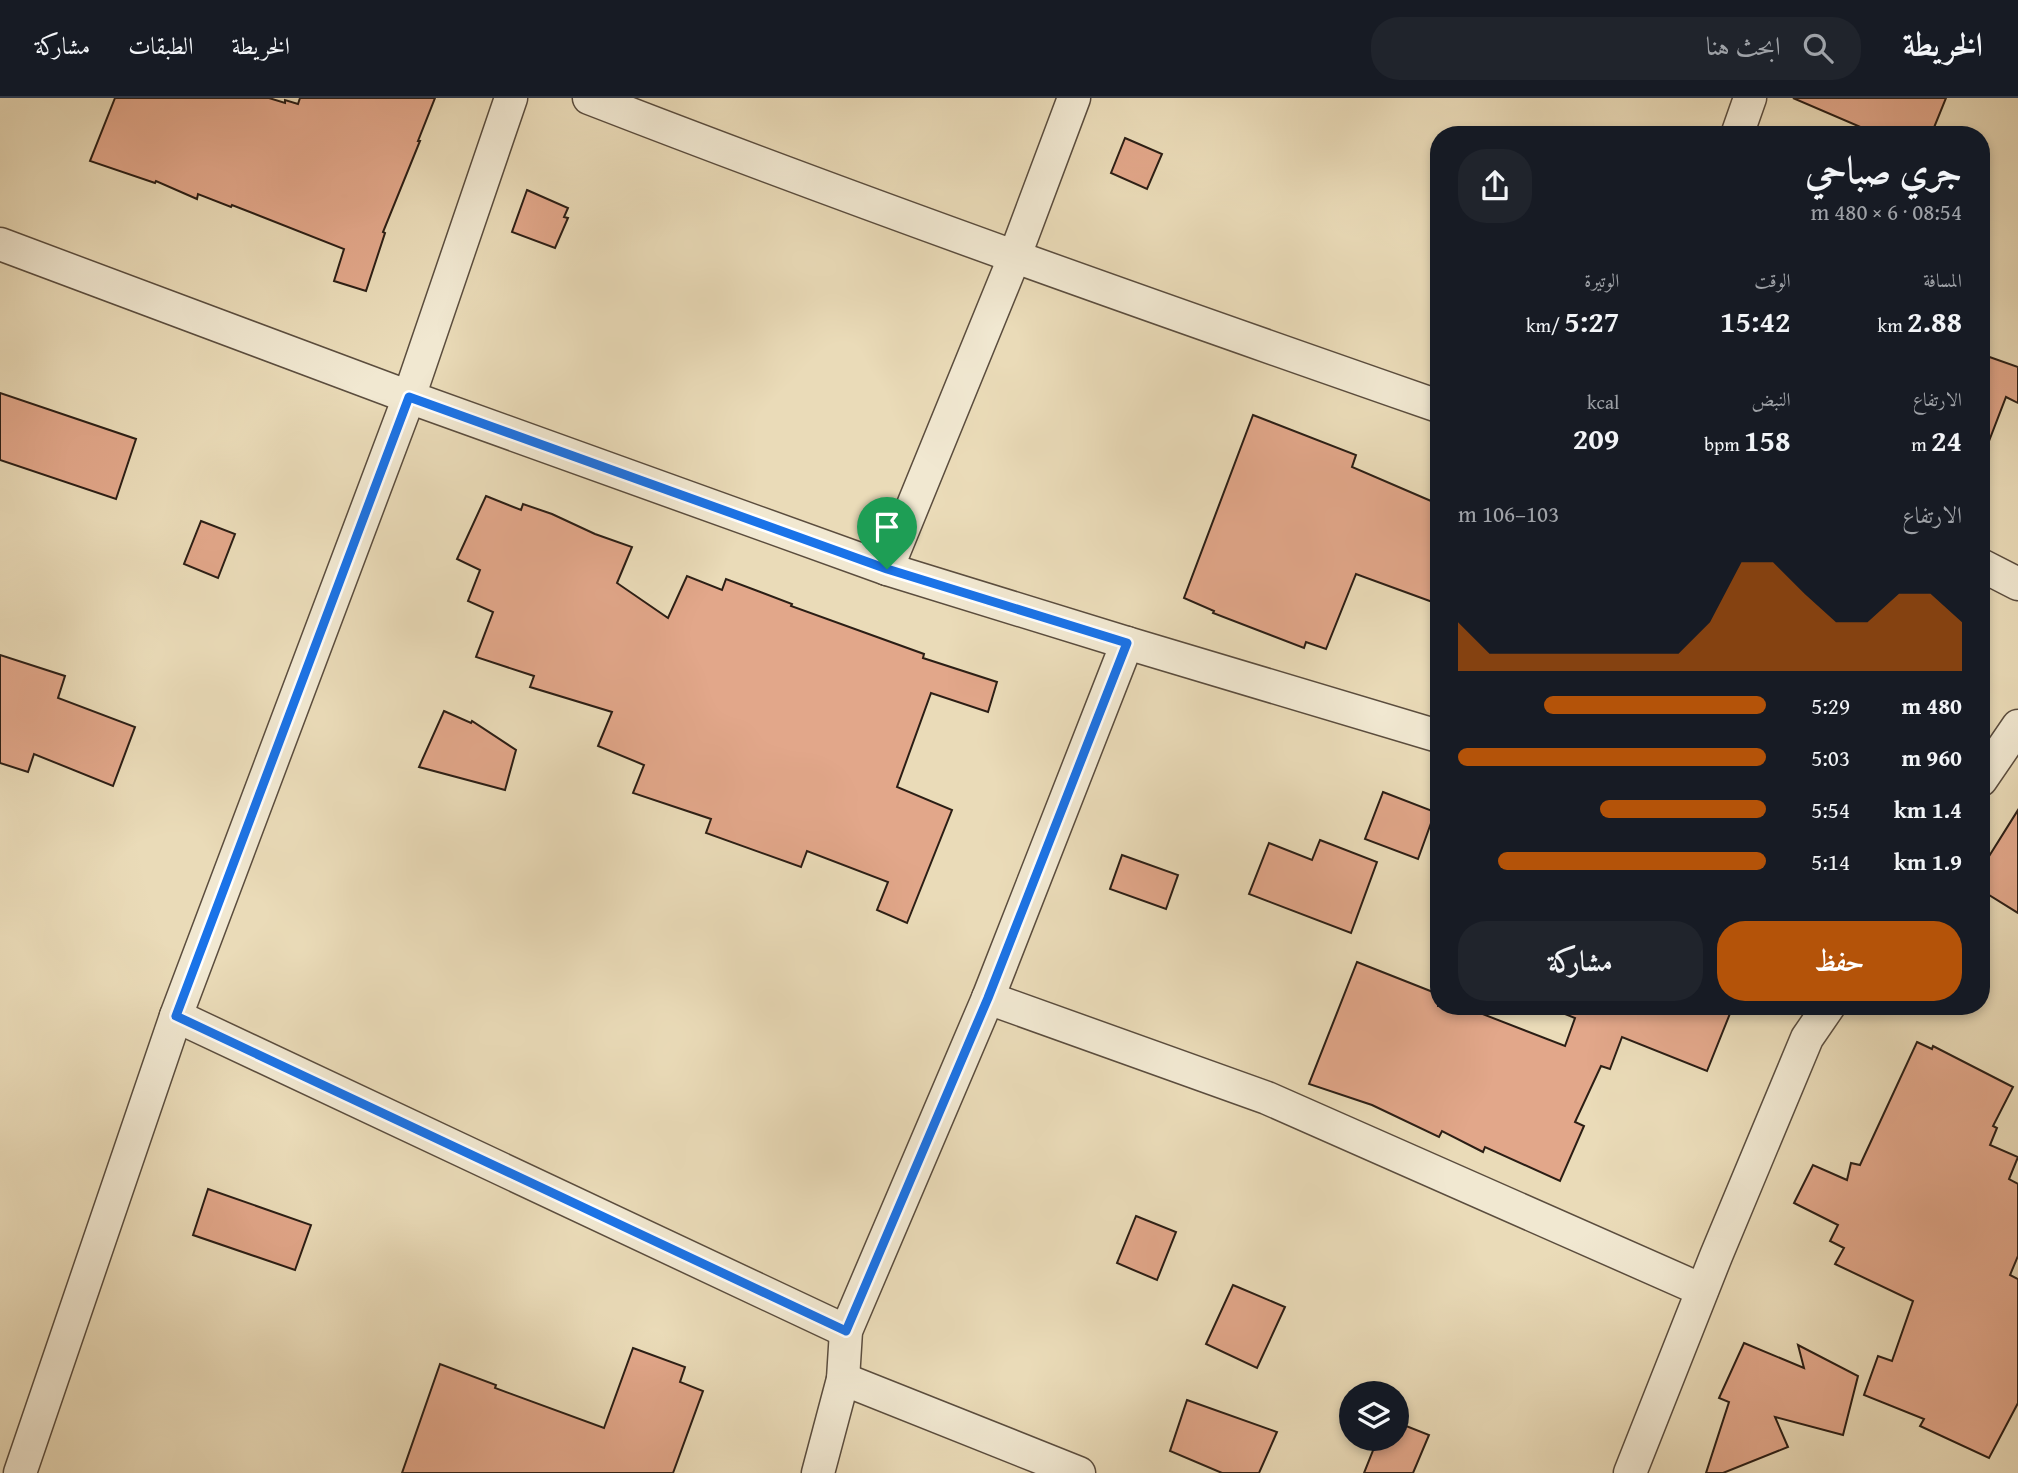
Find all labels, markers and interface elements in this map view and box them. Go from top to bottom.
search box [1371,17,1861,80]
text: الخريطة [1903,20,1983,68]
text: ابحث هنا [1706,26,1781,65]
text: مشاركة [35,28,90,63]
text: الطبقات [128,28,194,63]
text: الخريطة [232,28,290,63]
icon: search [1799,29,1837,67]
text: جري صباحي [1805,141,1962,197]
button: share [1458,149,1532,223]
text: 08:54 · 6 × 480 m [1810,195,1962,228]
text: الوتيرة [1584,266,1619,294]
text: الوقت [1754,266,1791,294]
text: المسافة [1923,266,1962,294]
text: 5:27 [1564,299,1619,343]
text: 15:42 [1720,299,1791,343]
text: 2.88 [1907,299,1962,343]
text: /km [1526,311,1564,339]
text: km [1878,311,1907,339]
text: النبض [1752,385,1791,413]
text: الارتفاع [1913,385,1962,413]
text: kcal [1587,388,1619,416]
text: 209 [1573,416,1619,460]
text: 158 [1744,418,1791,462]
text: 24 [1931,418,1962,462]
text: bpm [1704,430,1744,458]
text: m [1911,430,1931,458]
pin [857,497,917,569]
text: 103–106 m [1458,497,1559,530]
text: الارتفاع [1902,498,1962,531]
icon: arrive [868,508,906,546]
text: 5:29 [1811,689,1850,722]
text: 480 m [1901,689,1962,722]
text: 5:03 [1811,741,1850,774]
text: 960 m [1901,741,1962,774]
text: 5:54 [1811,793,1850,826]
text: 1.4 km [1894,793,1962,826]
text: 5:14 [1811,845,1850,878]
text: 1.9 km [1894,845,1962,878]
button: مشاركة [1458,921,1703,1001]
button: حفظ [1717,921,1962,1001]
map controls [1339,1381,1409,1451]
button: layers [1339,1381,1409,1451]

